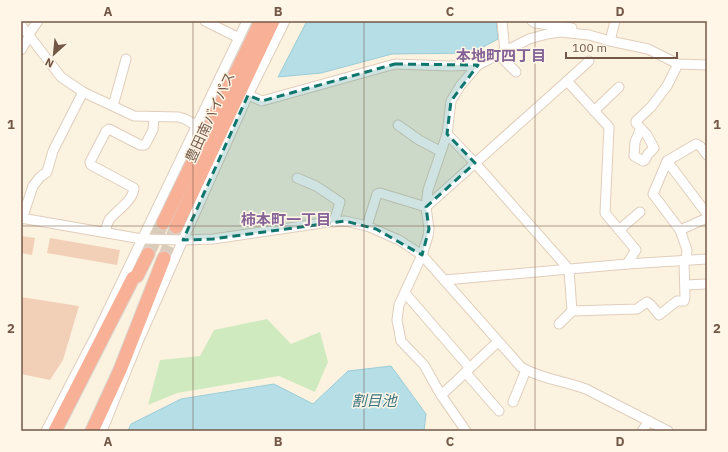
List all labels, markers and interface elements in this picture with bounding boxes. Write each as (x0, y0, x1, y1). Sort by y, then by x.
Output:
text: A (104, 3, 113, 20)
text: B (274, 3, 283, 20)
text: C (446, 3, 455, 20)
text: D (615, 3, 625, 20)
north arrow (34, 34, 74, 74)
scale bar (566, 34, 677, 60)
text: 100 m (572, 40, 607, 55)
district label: 本地町四丁目 (456, 46, 546, 65)
text: N (43, 55, 56, 71)
street label: 豊田南バイパス (181, 69, 239, 165)
text: 1 (7, 116, 15, 133)
text: 1 (713, 116, 721, 133)
district label: 柿本町一丁目 (241, 210, 331, 229)
text: 2 (7, 320, 15, 337)
text: 2 (713, 320, 721, 337)
water label: 割目池 (351, 391, 398, 410)
text: A (104, 433, 113, 450)
text: B (274, 433, 283, 450)
text: C (446, 433, 455, 450)
text: D (615, 433, 625, 450)

